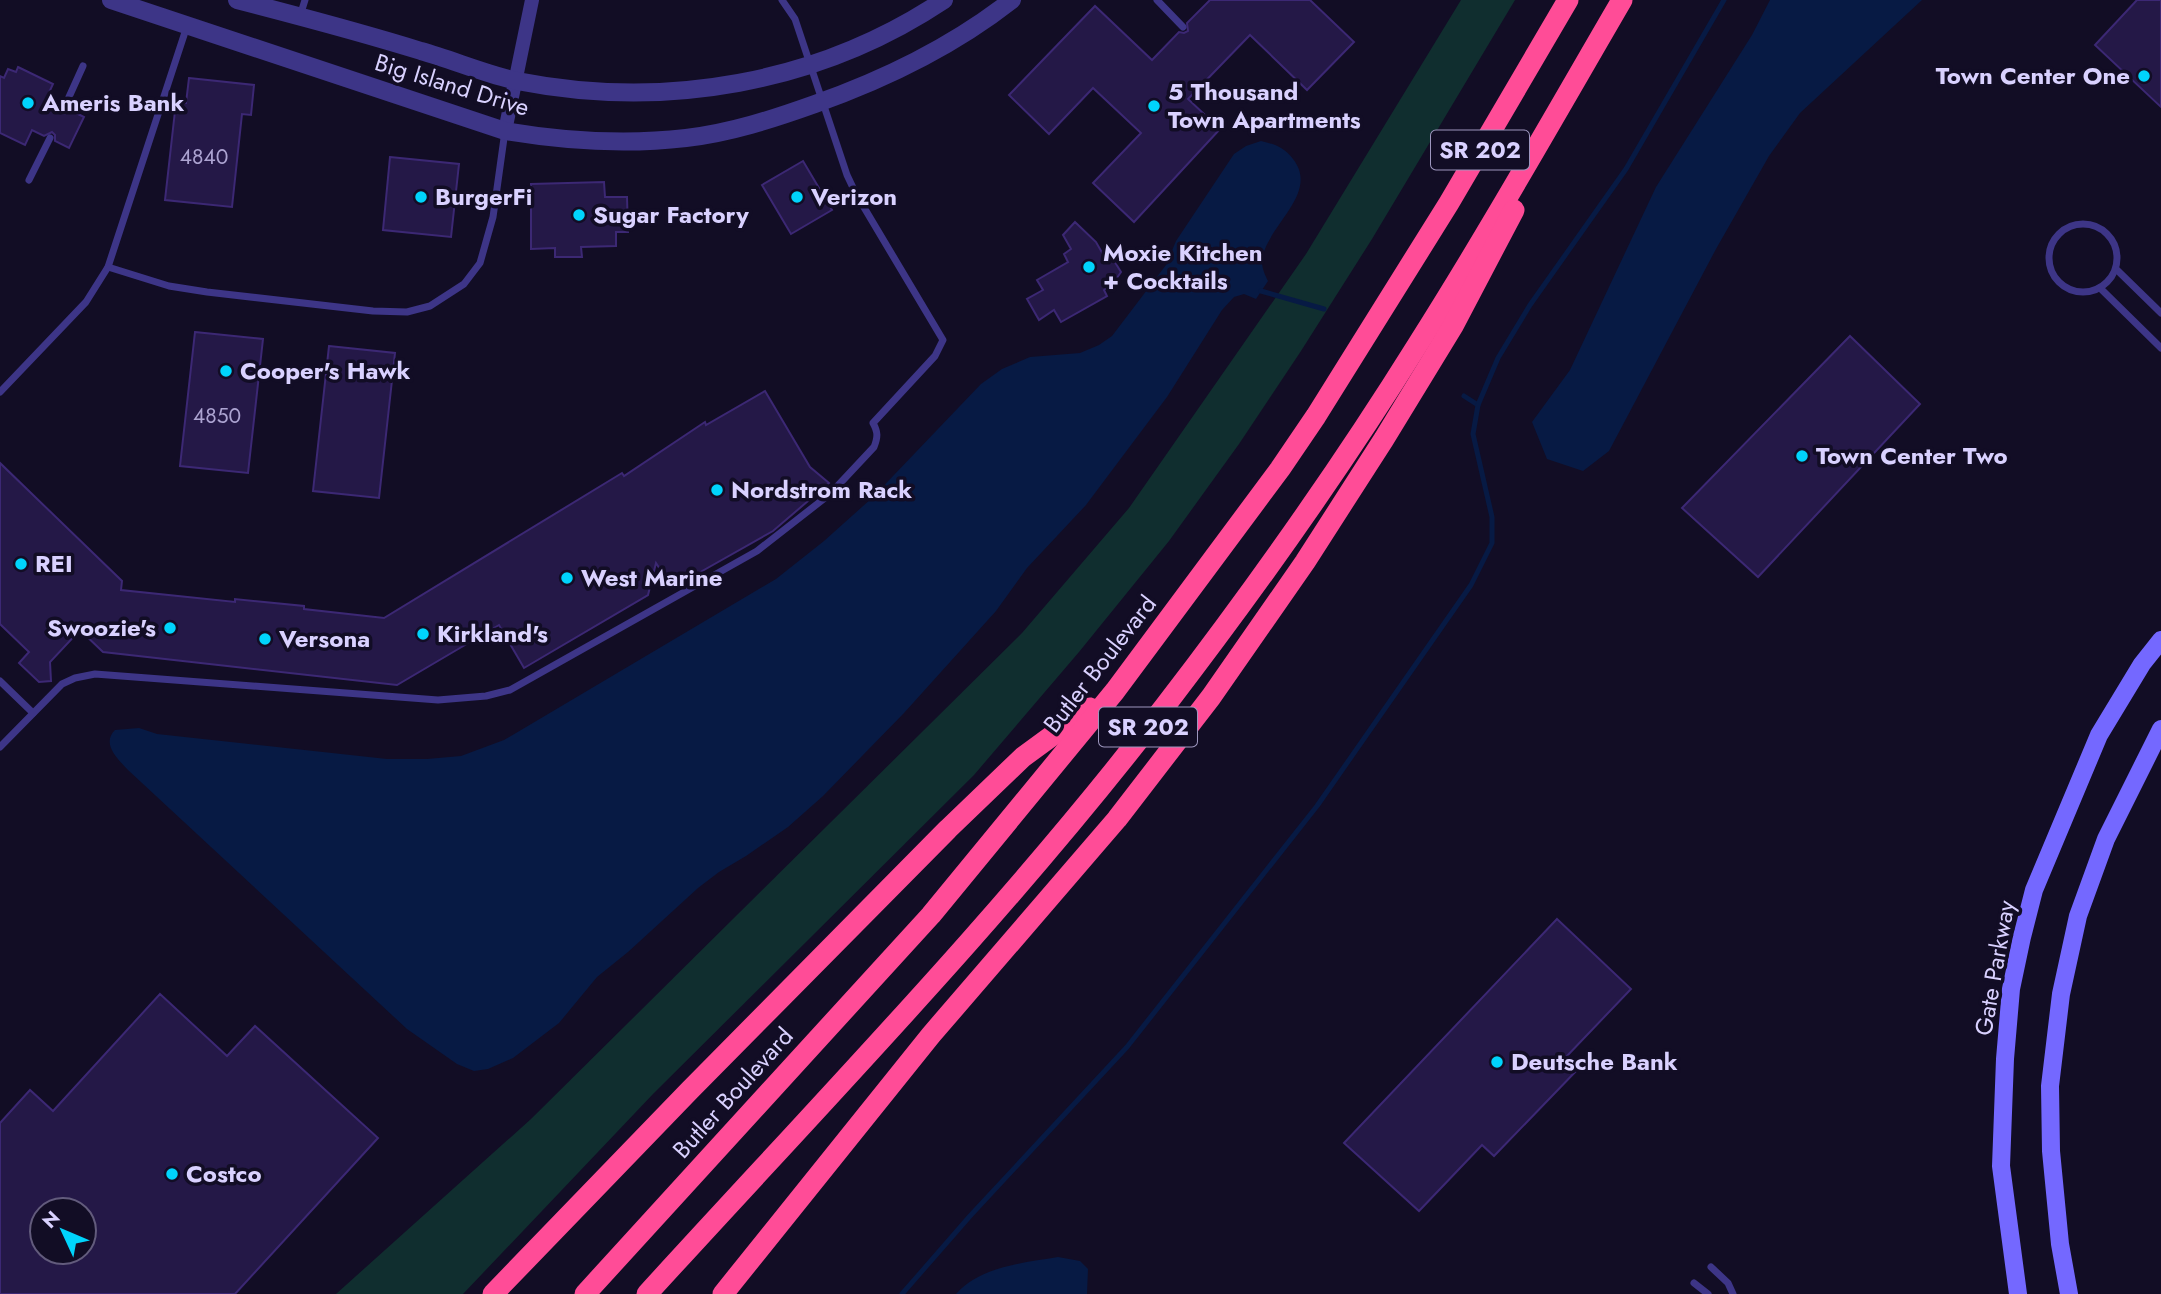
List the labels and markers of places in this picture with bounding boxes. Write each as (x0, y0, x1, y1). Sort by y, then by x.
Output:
place label: Town Center One (1936, 58, 2130, 93)
marker: Town Center One (2136, 68, 2152, 84)
place label: 5 Thousand Town Apartments (1168, 74, 1361, 137)
place label: Ameris Bank (41, 85, 184, 120)
marker: Ameris Bank (20, 95, 36, 111)
marker: 5 Thousand Town Apartments (1146, 98, 1162, 114)
place label: BurgerFi (435, 179, 532, 214)
place label: Verizon (810, 179, 897, 214)
marker: BurgerFi (413, 189, 429, 205)
marker: Verizon (789, 189, 805, 205)
place label: Sugar Factory (593, 197, 749, 232)
marker: Sugar Factory (571, 207, 587, 223)
place label: Moxie Kitchen + Cocktails (1103, 235, 1263, 298)
marker: Moxie Kitchen + Cocktails (1081, 259, 1097, 275)
place label: Cooper's Hawk (240, 353, 411, 388)
marker: Cooper's Hawk (218, 363, 234, 379)
place label: Town Center Two (1816, 438, 2008, 473)
marker: Town Center Two (1794, 448, 1810, 464)
place label: Nordstrom Rack (731, 472, 912, 507)
marker: Nordstrom Rack (709, 482, 725, 498)
place label: REI (35, 546, 73, 581)
marker: REI (13, 556, 29, 572)
place label: West Marine (581, 560, 723, 595)
marker: West Marine (559, 570, 575, 586)
place label: Swoozie's (47, 610, 156, 645)
place label: Kirkland's (437, 616, 548, 651)
marker: Swoozie's (162, 620, 178, 636)
place label: Versona (278, 621, 370, 656)
marker: Kirkland's (415, 626, 431, 642)
marker: Versona (257, 631, 273, 647)
place label: Deutsche Bank (1511, 1044, 1678, 1079)
marker: Deutsche Bank (1489, 1054, 1505, 1070)
place label: Costco (186, 1156, 262, 1191)
marker: Costco (164, 1166, 180, 1182)

